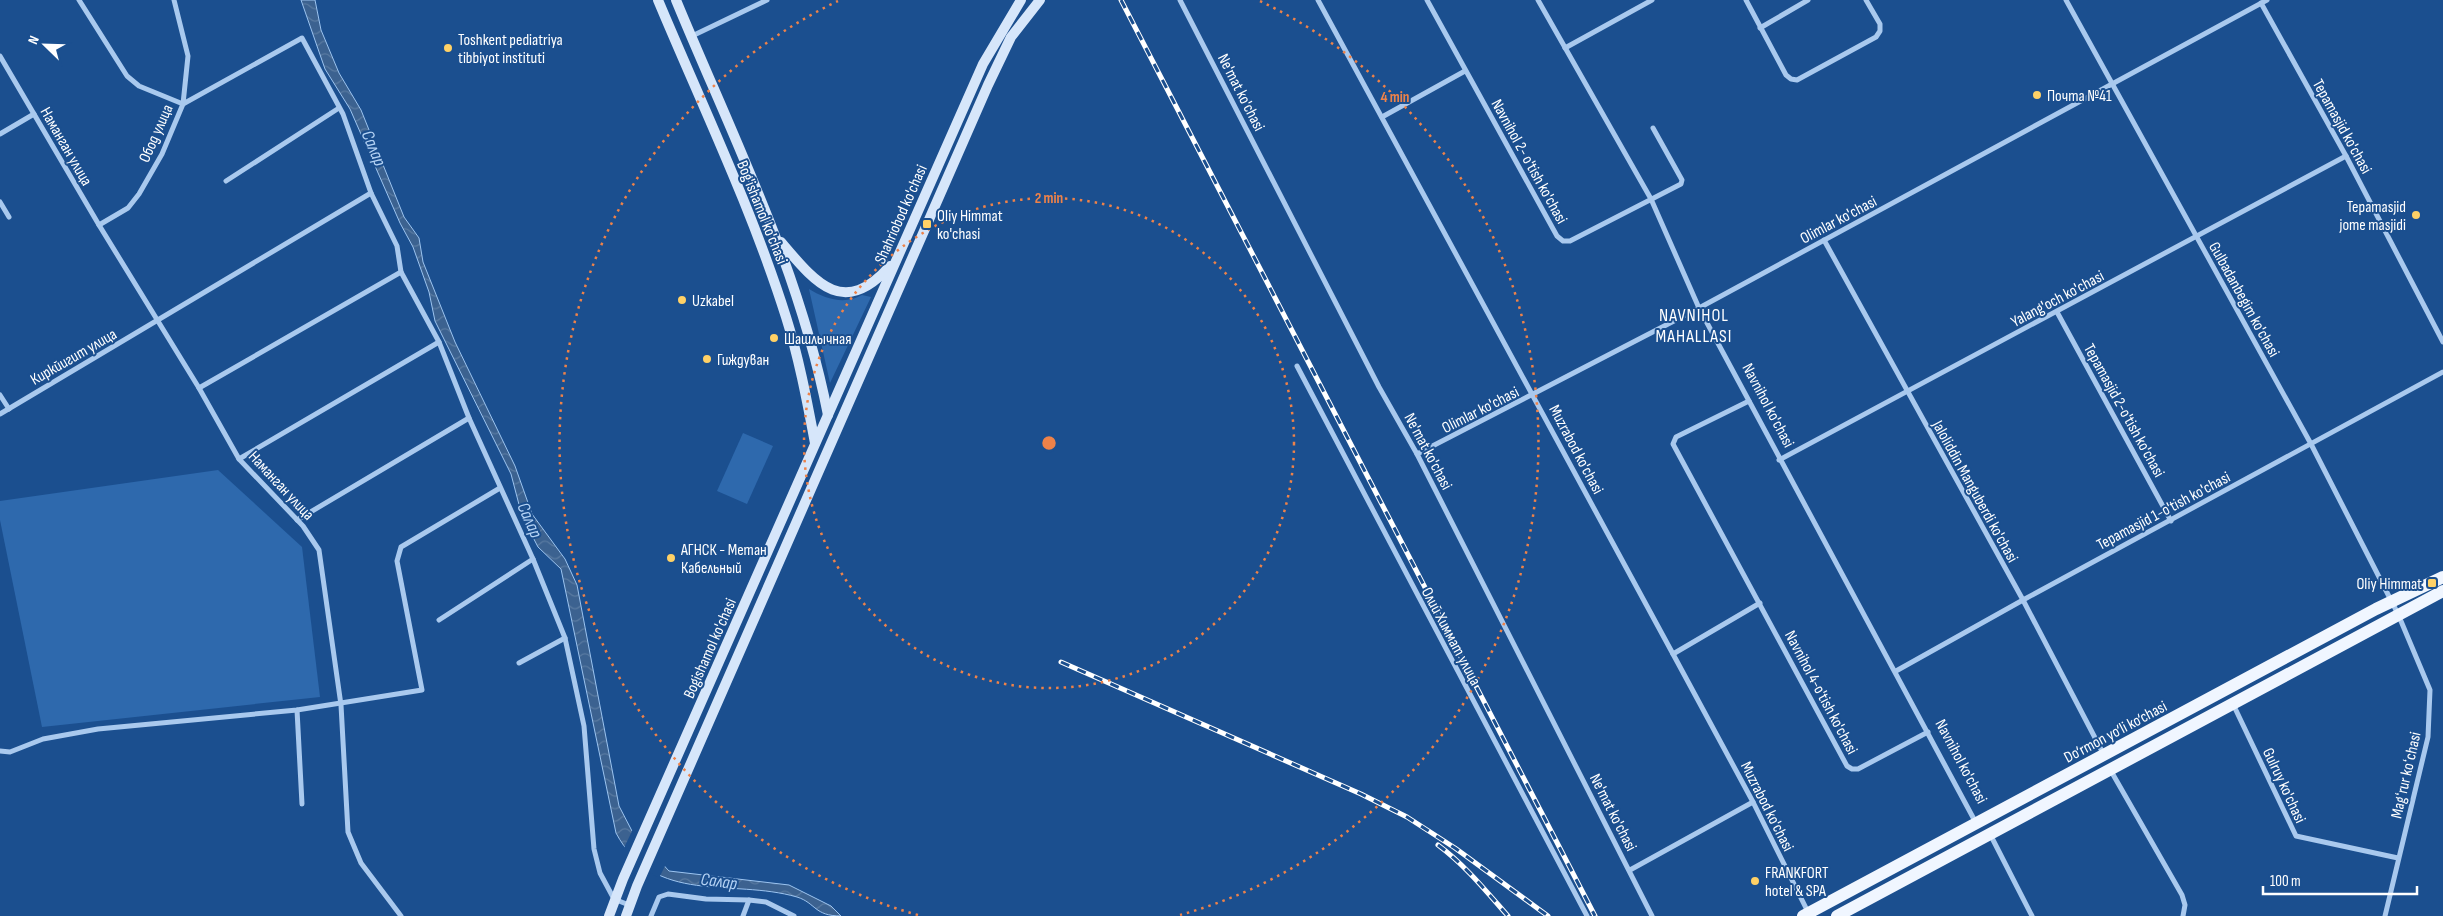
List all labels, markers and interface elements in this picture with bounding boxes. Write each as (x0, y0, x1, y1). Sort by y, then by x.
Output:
north arrow (20, 20, 70, 70)
place label: Toshkent pediatriya tibbiyot instituti (458, 31, 563, 68)
text: N (24, 33, 43, 47)
marker: Toshkent pediatriya tibbiyot instituti (442, 42, 454, 54)
street label: Ne'mat ko'chasi (1213, 51, 1268, 134)
street label: Tepamasjid ko'chasi (2308, 76, 2375, 177)
place label: Почта №41 (2047, 87, 2112, 106)
text: 4 min (1381, 88, 1409, 107)
marker: Почта №41 (2031, 89, 2043, 101)
street label: Navnihol 2- o'tish ko'chasi (1487, 96, 1571, 227)
street label: Обод улица (135, 102, 178, 166)
street label: Наманган улица (36, 104, 96, 189)
water label: Салар (357, 127, 391, 170)
street label: Bog'ishamol ko'chasi (732, 158, 791, 267)
street label: Shahriobod ko'chasi (871, 162, 932, 267)
text: 2 min (1035, 189, 1063, 208)
street label: Olimlar ko'chasi (1797, 192, 1880, 248)
place label: Tepamasjid jome masjidi (2339, 198, 2406, 235)
place label: Oliy Himmat ko'chasi (937, 207, 1003, 244)
marker: Tepamasjid jome masjidi (2410, 209, 2422, 221)
marker: Oliy Himmat ko'chasi (921, 218, 933, 230)
street label: Gulbadanbegim ko'chasi (2204, 239, 2283, 361)
street label: Yalang'och ko'chasi (2008, 267, 2107, 332)
place label: Uzkabel (692, 292, 734, 311)
marker: Uzkabel (676, 294, 688, 306)
district label: NAVNIHOL MAHALLASI (1656, 305, 1732, 347)
street label: Киркйигит улица (27, 325, 120, 390)
place label: Шашлычная (784, 330, 851, 349)
marker: Шашлычная (768, 332, 780, 344)
street label: Tepamasjid 2-o'tish ko'chasi (2079, 341, 2168, 481)
place label: Гиждуван (717, 351, 769, 370)
marker: Гиждуван (701, 353, 713, 365)
street label: Navnihol ko'chasi (1738, 360, 1798, 451)
street label: Olimlar ko'chasi (1439, 383, 1522, 438)
street label: Muzrabod ko'chasi (1544, 402, 1607, 497)
street label: Ne'mat ko'chasi (1400, 410, 1456, 493)
street label: Jaloliddin Manguberdi ko'chasi (1927, 417, 2022, 566)
centre of rings (1040, 434, 1058, 452)
street label: Наманган улица (244, 448, 318, 524)
street label: Tepamasjid 1-o'tish ko'chasi (2094, 468, 2234, 555)
water label: Салар (513, 499, 547, 542)
place label: АГНСК - Метан Кабельный (680, 541, 767, 578)
marker: АГНСК - Метан Кабельный (665, 552, 677, 564)
place label: Oliy Himmat (2356, 575, 2422, 594)
marker: Oliy Himmat (2426, 577, 2438, 589)
street label: Олий Химмат улица (1417, 584, 1485, 689)
street label: Bogishamol ko'chasi (680, 596, 741, 702)
street label: Navnihol 4-o'tish ko'chasi (1780, 628, 1861, 758)
street label: Do‘rmon yo‘li ko‘chasi (2061, 697, 2170, 767)
street label: Navnihol ko'chasi (1931, 716, 1991, 807)
street label: Magʻrur koʻchasi (2387, 730, 2426, 820)
street label: Gulruy ko'chasi (2258, 745, 2309, 826)
street label: Muzrabod ko'chasi (1736, 759, 1797, 855)
street label: Ne'mat ko'chasi (1585, 771, 1640, 854)
place label: FRANKFORT hotel & SPA (1765, 864, 1829, 901)
scale bar (2263, 864, 2417, 896)
water label: Салар (699, 869, 739, 895)
text: 100 m (2270, 872, 2301, 891)
marker: FRANKFORT hotel & SPA (1749, 875, 1761, 887)

